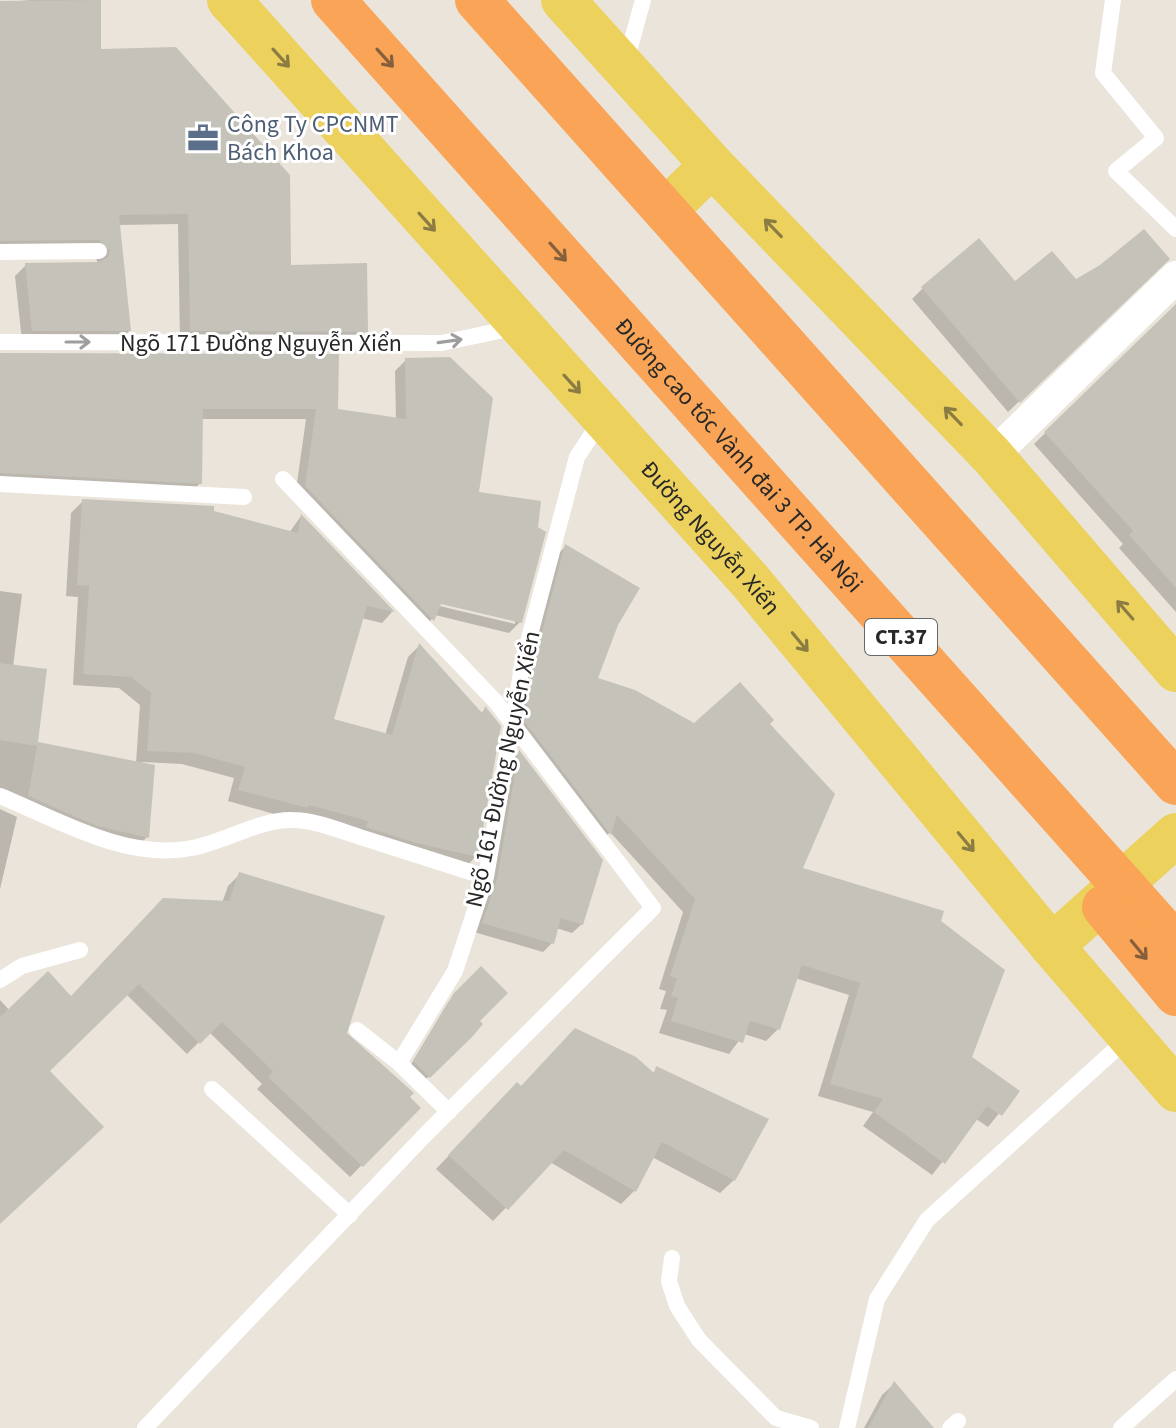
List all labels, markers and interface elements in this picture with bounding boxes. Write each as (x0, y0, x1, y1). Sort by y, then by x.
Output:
one-way arrow (272, 48, 291, 68)
one-way arrow (375, 48, 393, 68)
place label: Công Ty CPCNMT Bách Khoa (227, 107, 399, 170)
office icon: Công Ty CPCNMT Bách Khoa (186, 121, 220, 155)
one-way arrow (418, 211, 436, 231)
one-way arrow (764, 219, 782, 239)
one-way arrow (548, 242, 566, 262)
street label: Đường cao tốc Vành đai 3 TP. Hà Nội (607, 310, 871, 601)
street label: Ngõ 171 Đường Nguyễn Xiển (120, 326, 402, 361)
one-way arrow (437, 333, 462, 348)
one-way arrow (64, 334, 91, 350)
one-way arrow (563, 373, 581, 393)
one-way arrow (944, 407, 963, 426)
street label: Đường Nguyễn Xiển (632, 453, 789, 623)
one-way arrow (1116, 601, 1134, 621)
road number: CT.37 (865, 619, 937, 655)
street label: Ngõ 161 Đường Nguyễn Xiển (457, 627, 549, 911)
one-way arrow (791, 631, 809, 651)
one-way arrow (957, 831, 974, 852)
one-way arrow (1130, 939, 1148, 959)

